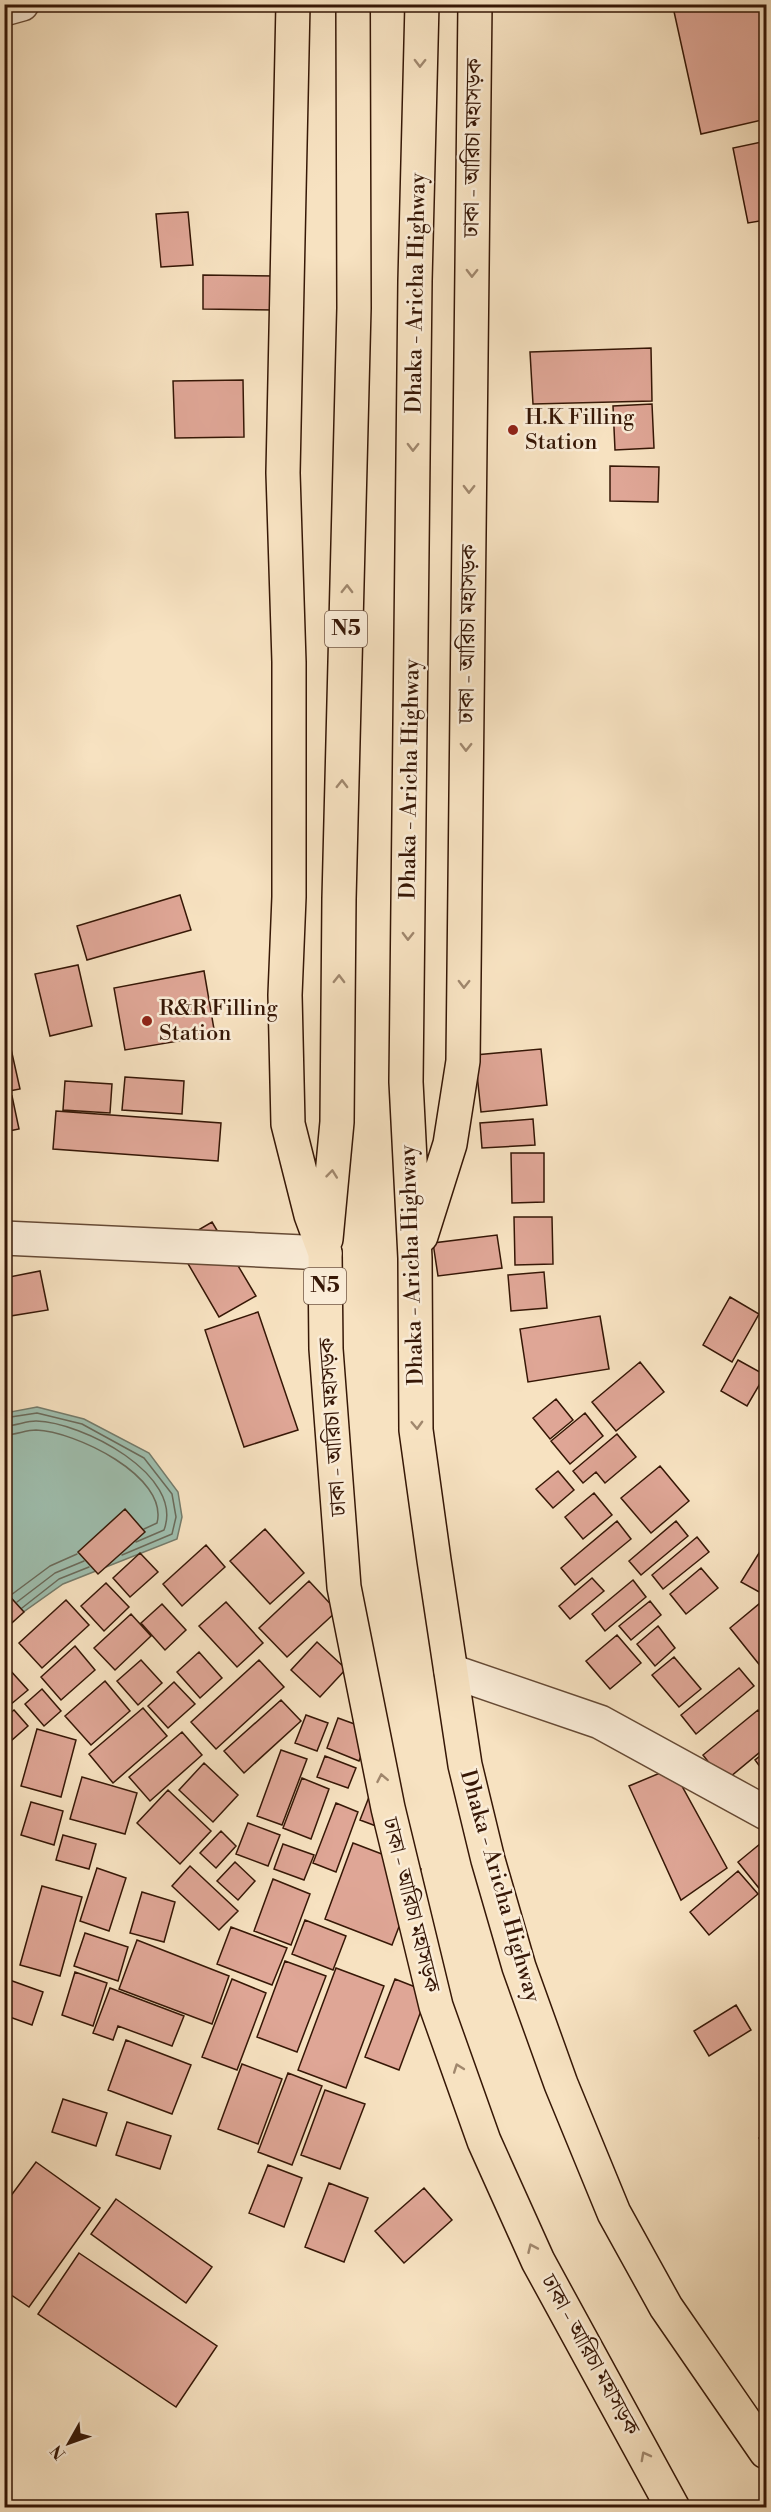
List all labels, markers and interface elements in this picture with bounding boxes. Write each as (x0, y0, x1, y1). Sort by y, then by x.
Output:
street label: ঢাকা - আরিচা মহাসড়ক (457, 57, 488, 239)
one-way arrow (414, 58, 427, 67)
street label: Dhaka - Aricha Highway (400, 172, 432, 414)
one-way arrow (466, 268, 478, 277)
place label: H.K Filling Station (525, 404, 635, 456)
marker: H.K Filling Station (506, 423, 520, 437)
one-way arrow (407, 442, 420, 451)
one-way arrow (463, 484, 475, 493)
street label: ঢাকা - আরিচা মহাসড়ক (452, 543, 483, 725)
one-way arrow (341, 585, 353, 594)
road number: N5 (325, 611, 367, 647)
street label: Dhaka - Aricha Highway (394, 658, 426, 900)
one-way arrow (460, 742, 473, 751)
one-way arrow (336, 780, 348, 789)
one-way arrow (402, 931, 414, 940)
one-way arrow (333, 975, 345, 984)
one-way arrow (458, 979, 470, 988)
place label: R&R Filling Station (159, 995, 278, 1047)
marker: R&R Filling Station (140, 1014, 154, 1028)
street label: Dhaka - Aricha Highway (394, 1144, 430, 1386)
one-way arrow (325, 1169, 337, 1178)
road number: N5 (304, 1268, 346, 1304)
street label: ঢাকা - আরিচা মহাসড়ক (312, 1335, 353, 1518)
one-way arrow (410, 1420, 423, 1429)
street label: Dhaka - Aricha Highway (454, 1767, 546, 2006)
one-way arrow (376, 1773, 389, 1783)
street label: ঢাকা - আরিচা মহাসড়ক (376, 1814, 447, 1997)
one-way arrow (452, 2063, 465, 2074)
one-way arrow (527, 2243, 539, 2254)
street label: ঢাকা - আরিচা মহাসড়ক (534, 2269, 647, 2441)
north arrow (39, 2413, 99, 2473)
text: N (46, 2440, 70, 2463)
one-way arrow (641, 2452, 652, 2462)

